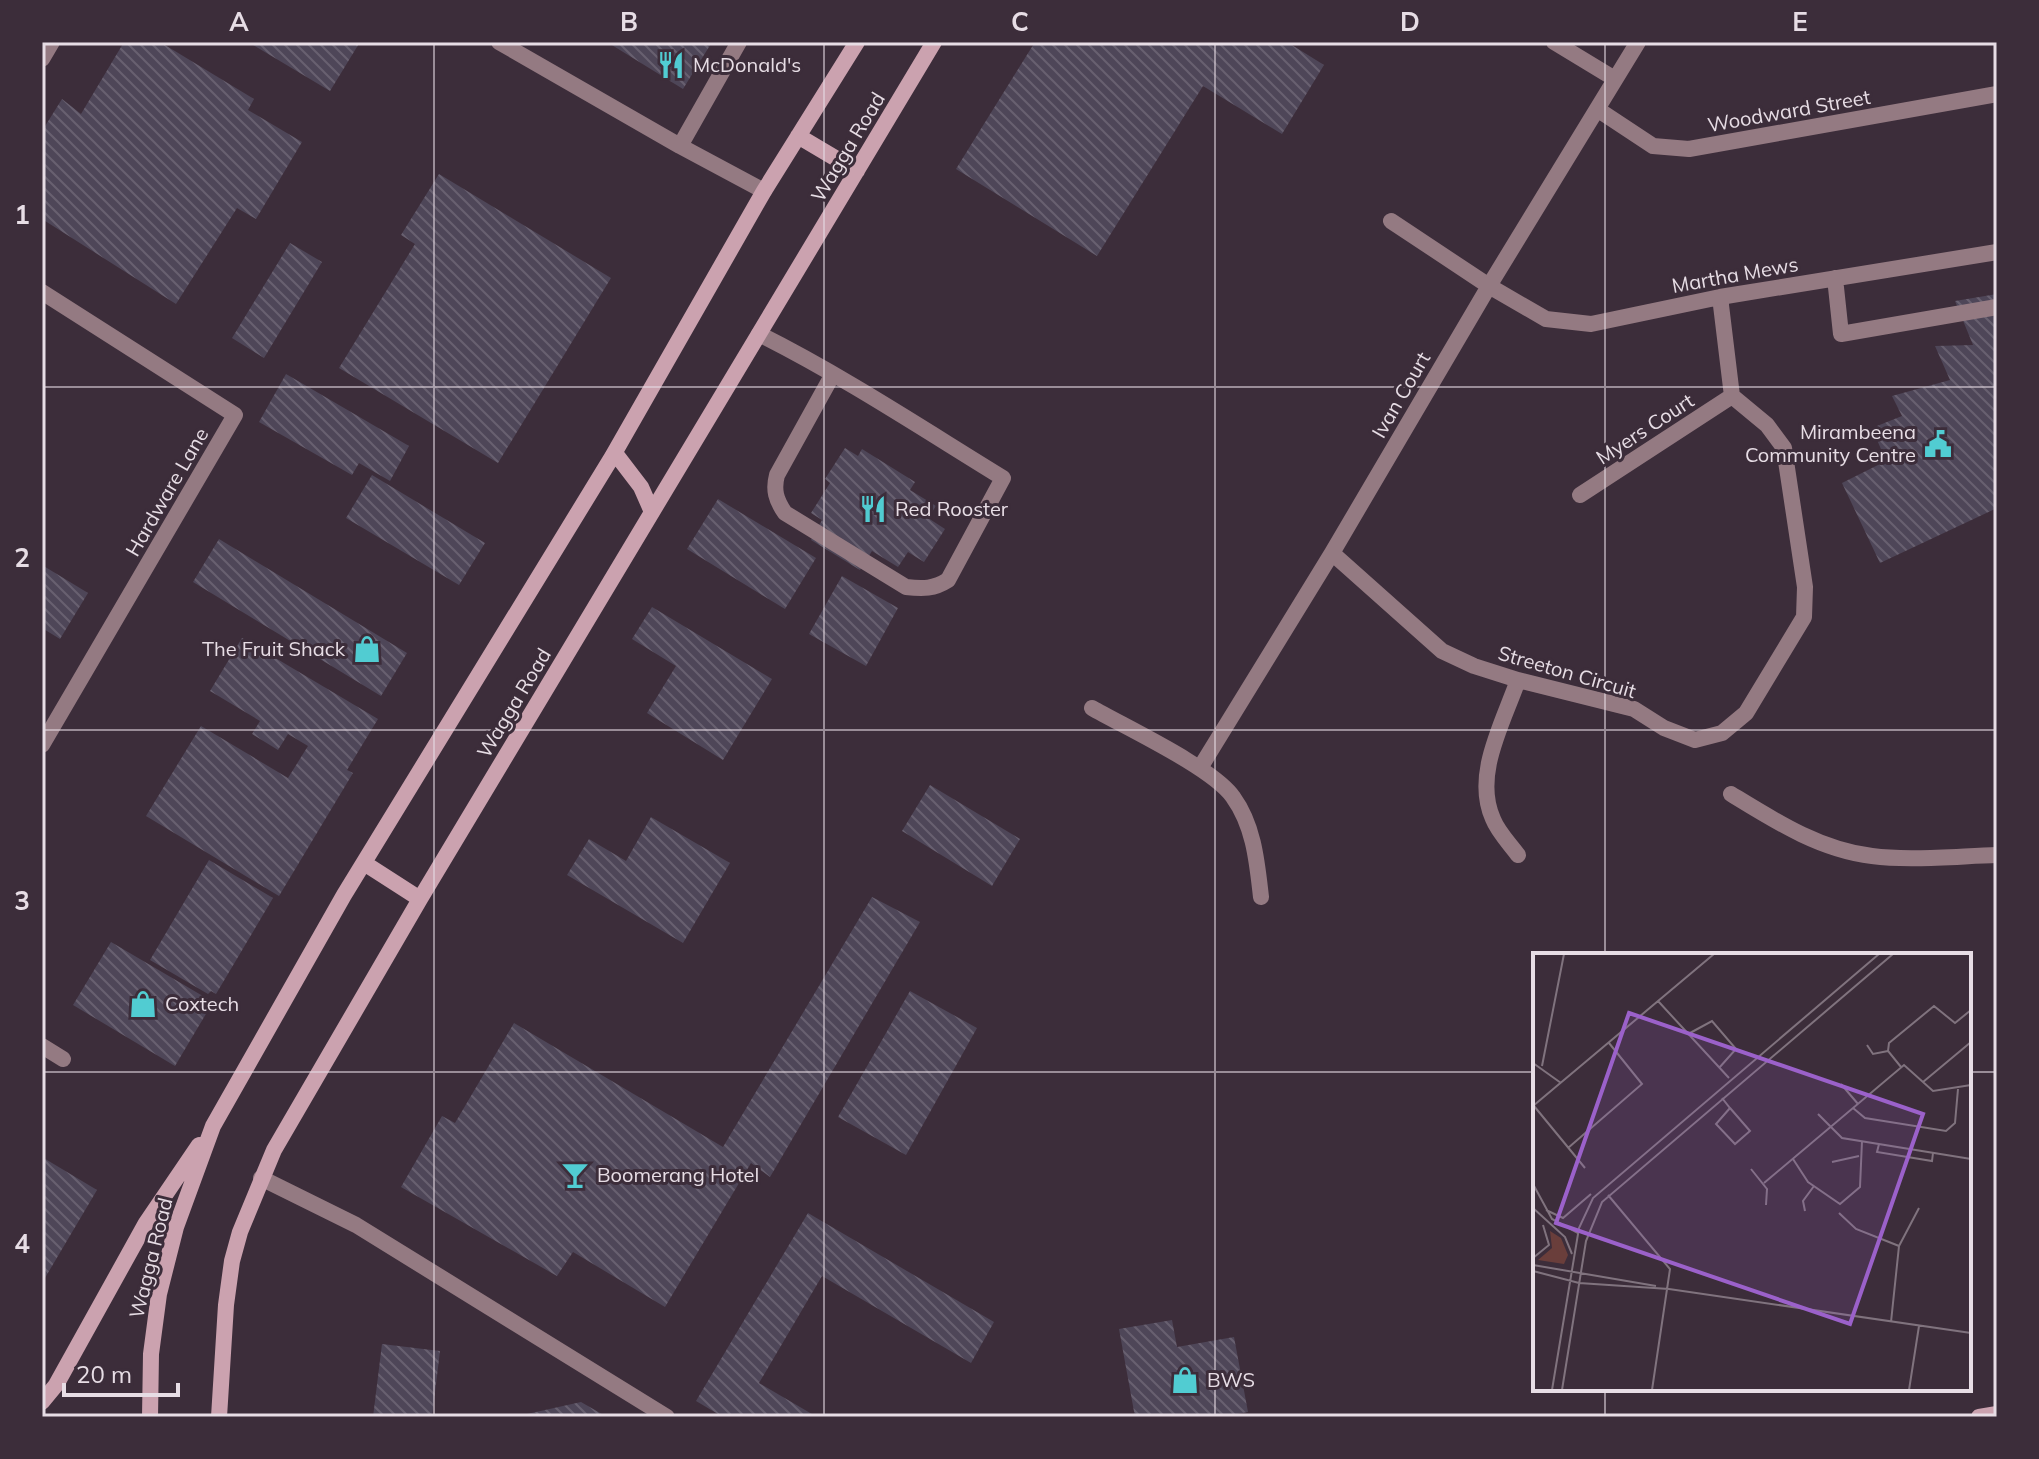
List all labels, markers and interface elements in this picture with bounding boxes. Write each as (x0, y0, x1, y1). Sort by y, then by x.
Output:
text: A (229, 5, 249, 38)
text: B (620, 5, 638, 38)
text: C (1011, 5, 1029, 38)
text: D (1400, 5, 1420, 38)
text: E (1792, 5, 1808, 38)
restaurant icon: McDonald's (656, 50, 686, 80)
place label: McDonald's (693, 52, 801, 77)
street label: Woodward Street (1706, 84, 1872, 137)
street label: Wagga Road (805, 87, 890, 206)
text: 1 (14, 198, 30, 231)
street label: Martha Mews (1670, 251, 1800, 298)
street label: Ivan Court (1366, 347, 1435, 442)
street label: Myers Court (1591, 388, 1698, 469)
place label: Mirambeena Community Centre (1745, 419, 1916, 467)
street label: Hardware Lane (120, 423, 213, 561)
public building icon: Mirambeena Community Centre (1923, 429, 1953, 459)
restaurant icon: Red Rooster (858, 494, 888, 524)
place label: Red Rooster (895, 496, 1009, 521)
text: 2 (14, 541, 30, 574)
shop icon: The Fruit Shack (352, 634, 382, 664)
place label: The Fruit Shack (202, 636, 346, 661)
street label: Streeton Circuit (1495, 640, 1639, 703)
street label: Wagga Road (471, 643, 556, 762)
text: 3 (14, 884, 30, 917)
inset map (1533, 953, 1971, 1391)
shop icon: Coxtech (128, 989, 158, 1019)
place label: Coxtech (165, 991, 239, 1016)
bar icon: Boomerang Hotel (560, 1160, 590, 1190)
place label: Boomerang Hotel (597, 1162, 759, 1187)
street label: Wagga Road (123, 1195, 178, 1321)
text: 4 (14, 1227, 30, 1260)
scale bar (64, 1347, 178, 1397)
text: 20 m (76, 1359, 132, 1389)
shop icon: BWS (1170, 1365, 1200, 1395)
place label: BWS (1207, 1367, 1255, 1392)

